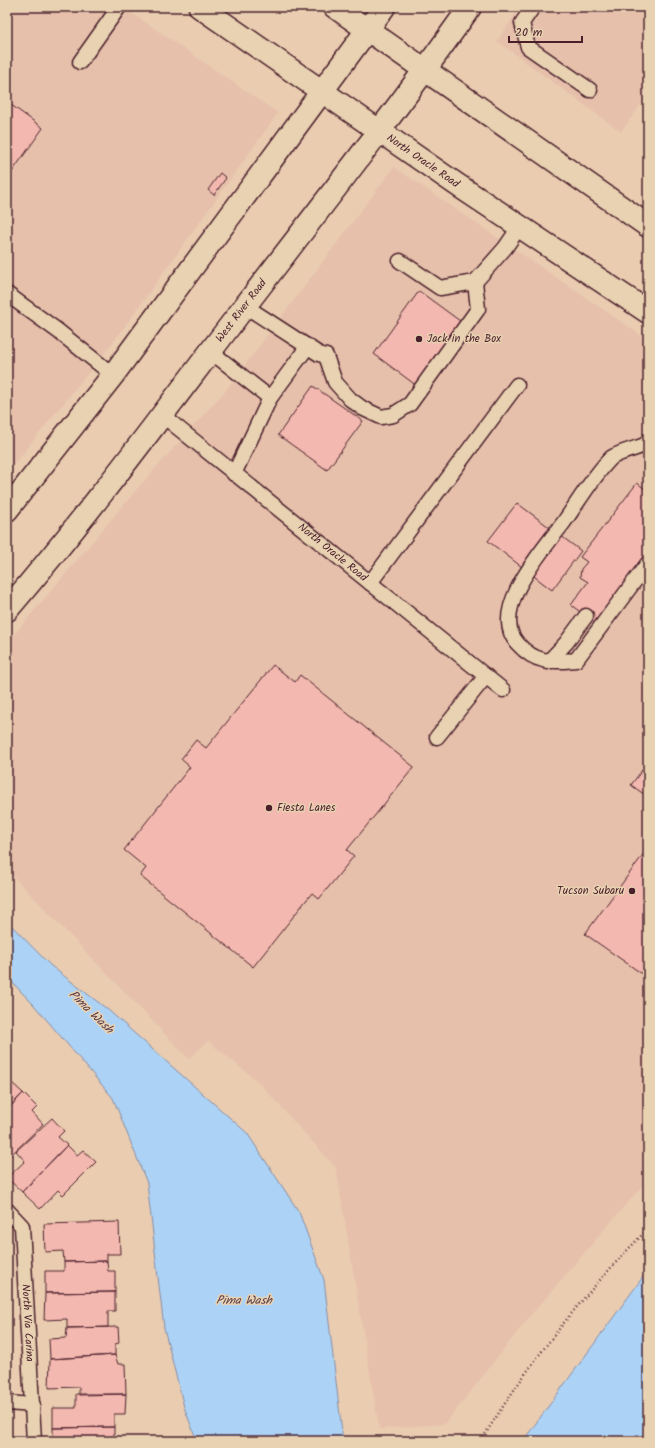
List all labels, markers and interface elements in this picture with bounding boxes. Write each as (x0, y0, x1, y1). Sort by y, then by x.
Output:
scale bar (509, 18, 582, 44)
text: 20 m (515, 23, 543, 42)
street label: North Oracle Road (383, 129, 464, 193)
street label: West River Road (211, 275, 272, 346)
place label: Jack in the Box (427, 330, 501, 348)
marker: Jack in the Box (414, 334, 424, 344)
street label: North Oracle Road (294, 519, 372, 587)
place label: Fiesta Lanes (277, 799, 336, 817)
marker: Fiesta Lanes (264, 803, 274, 813)
place label: Tucson Subaru (557, 882, 625, 900)
marker: Tucson Subaru (627, 886, 637, 896)
water label: Pima Wash (64, 986, 119, 1039)
street label: North Via Carina (16, 1284, 39, 1362)
water label: Pima Wash (216, 1291, 274, 1310)

